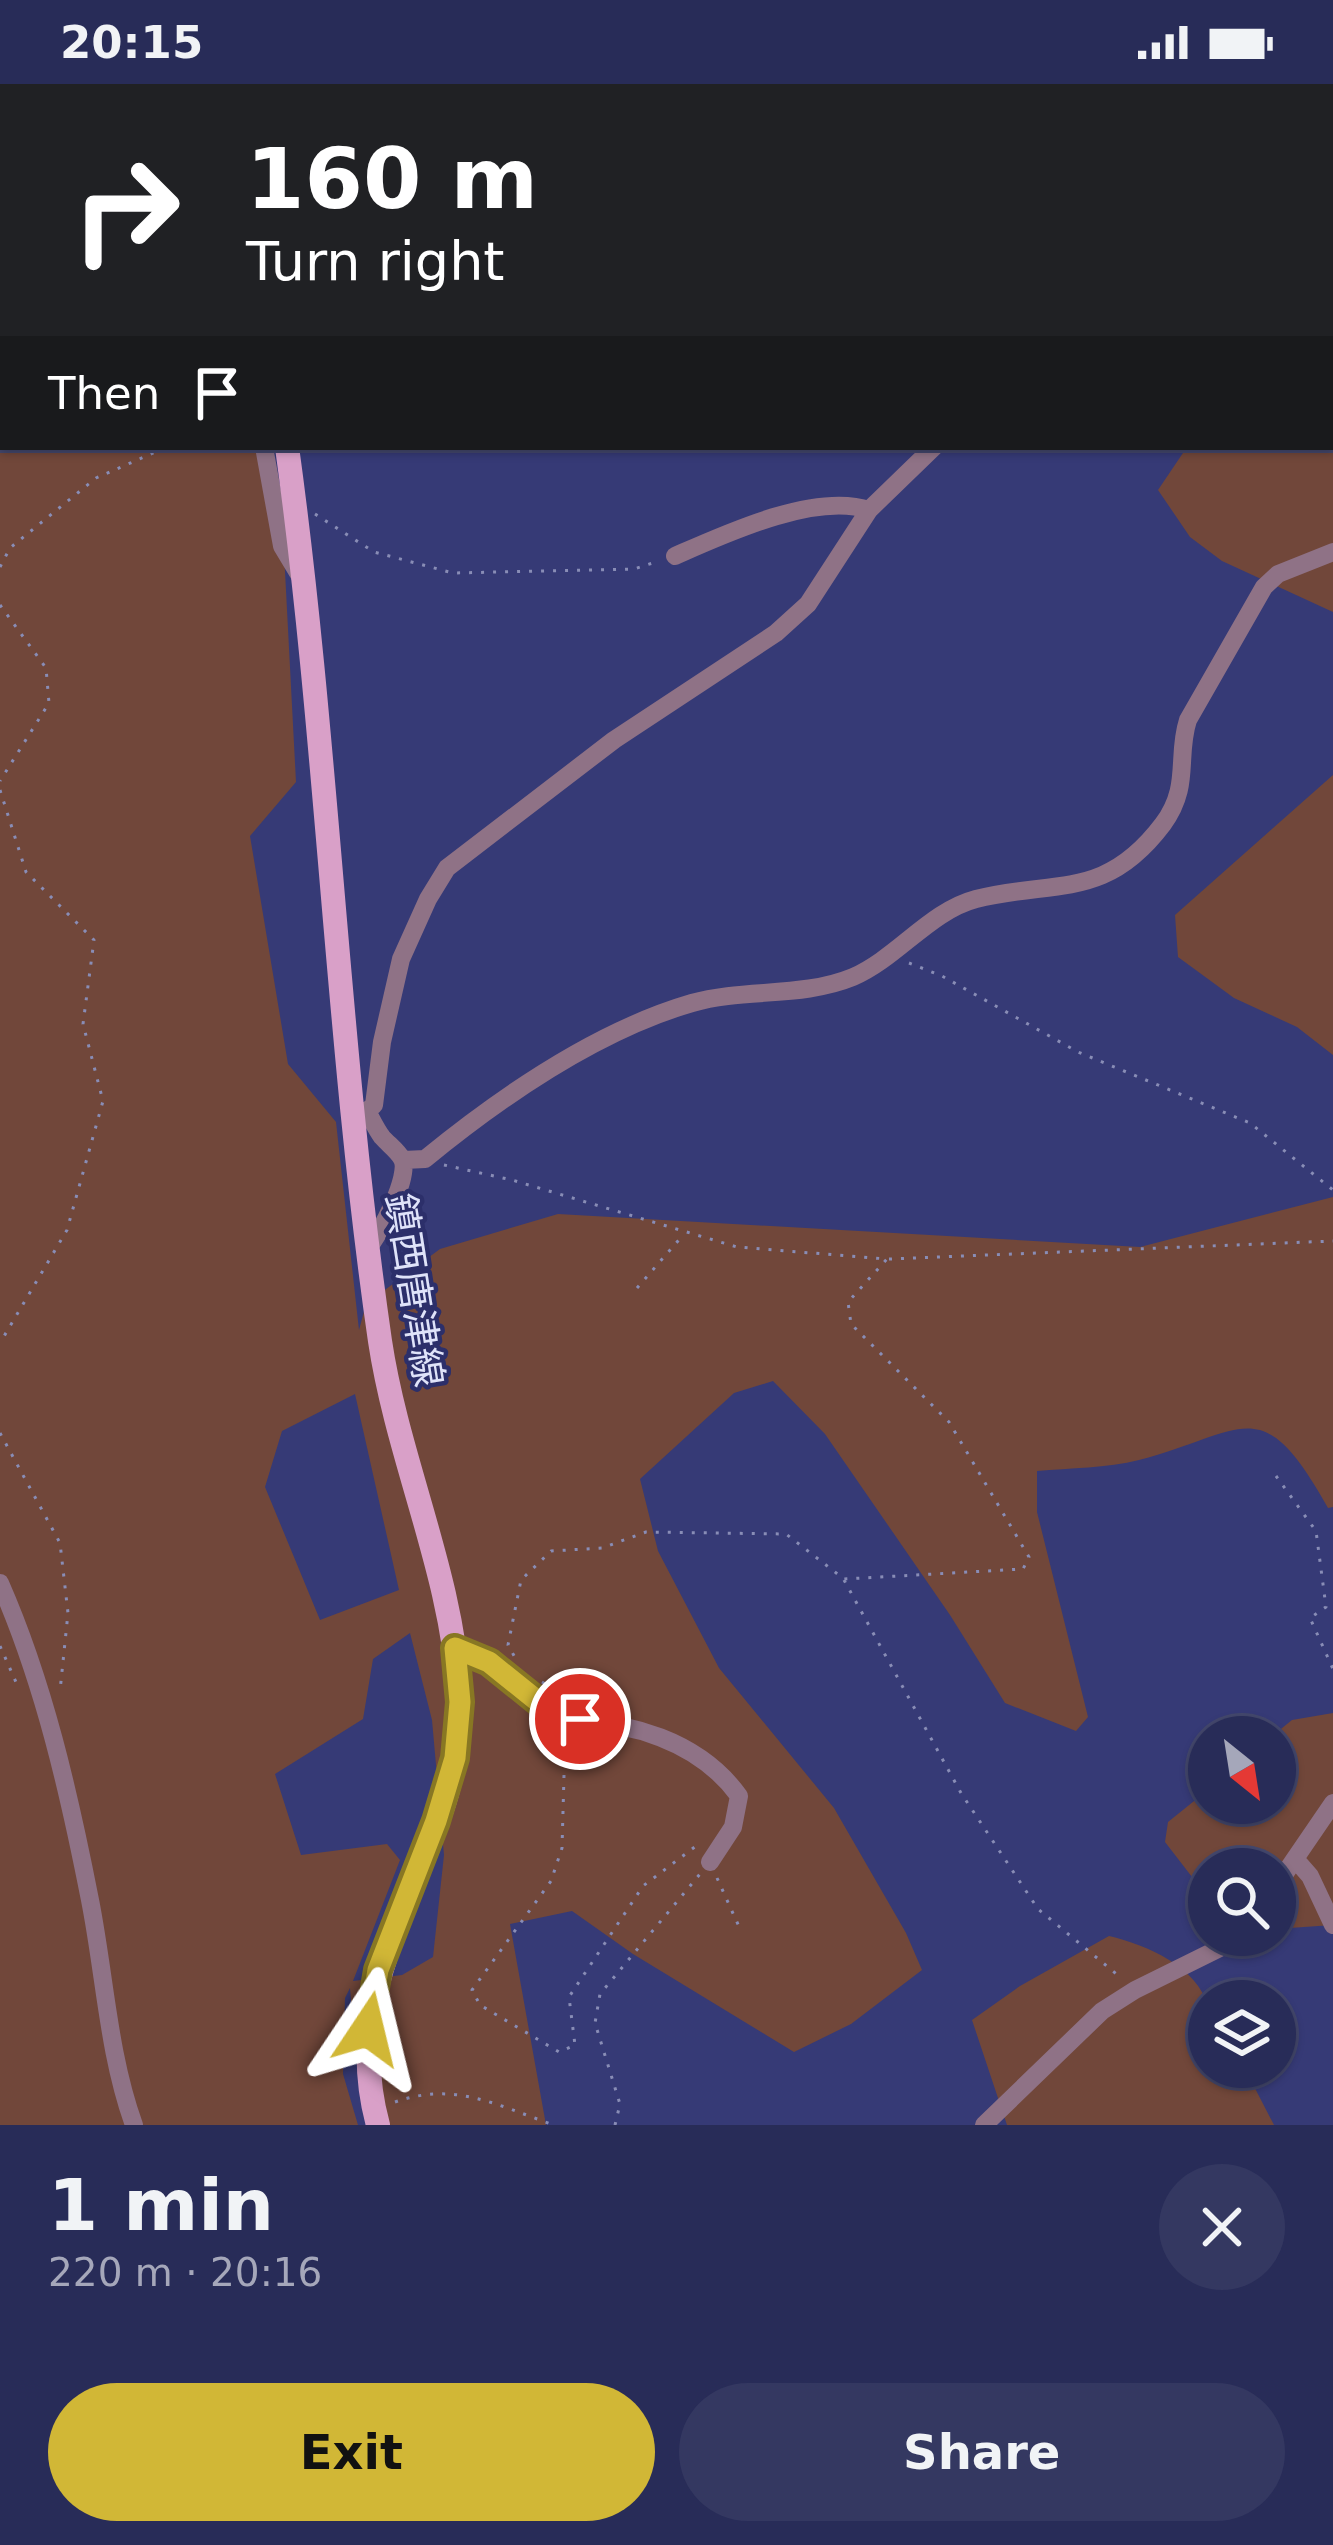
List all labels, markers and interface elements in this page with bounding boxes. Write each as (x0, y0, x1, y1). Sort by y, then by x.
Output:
text: 20:15 (60, 16, 203, 69)
text: 160 m (246, 130, 538, 228)
icon: right (48, 132, 204, 288)
text: Turn right (246, 230, 505, 293)
icon: arrive (184, 360, 250, 426)
text: Then (48, 367, 160, 420)
street label: 鎮西唐津線 (377, 1190, 452, 1390)
pin (529, 1668, 631, 1770)
icon: arrive (547, 1686, 613, 1752)
north arrow (1188, 1716, 1296, 1824)
map controls (1188, 1716, 1296, 2088)
button: search (1188, 1848, 1296, 1956)
position arrow (305, 1966, 431, 2092)
button: layers (1188, 1980, 1296, 2088)
text: 1 min (48, 2163, 274, 2247)
button: close (1159, 2164, 1285, 2290)
text: 220 m · 20:16 (48, 2250, 322, 2295)
button: Exit (48, 2383, 655, 2521)
button: Share (679, 2383, 1285, 2521)

